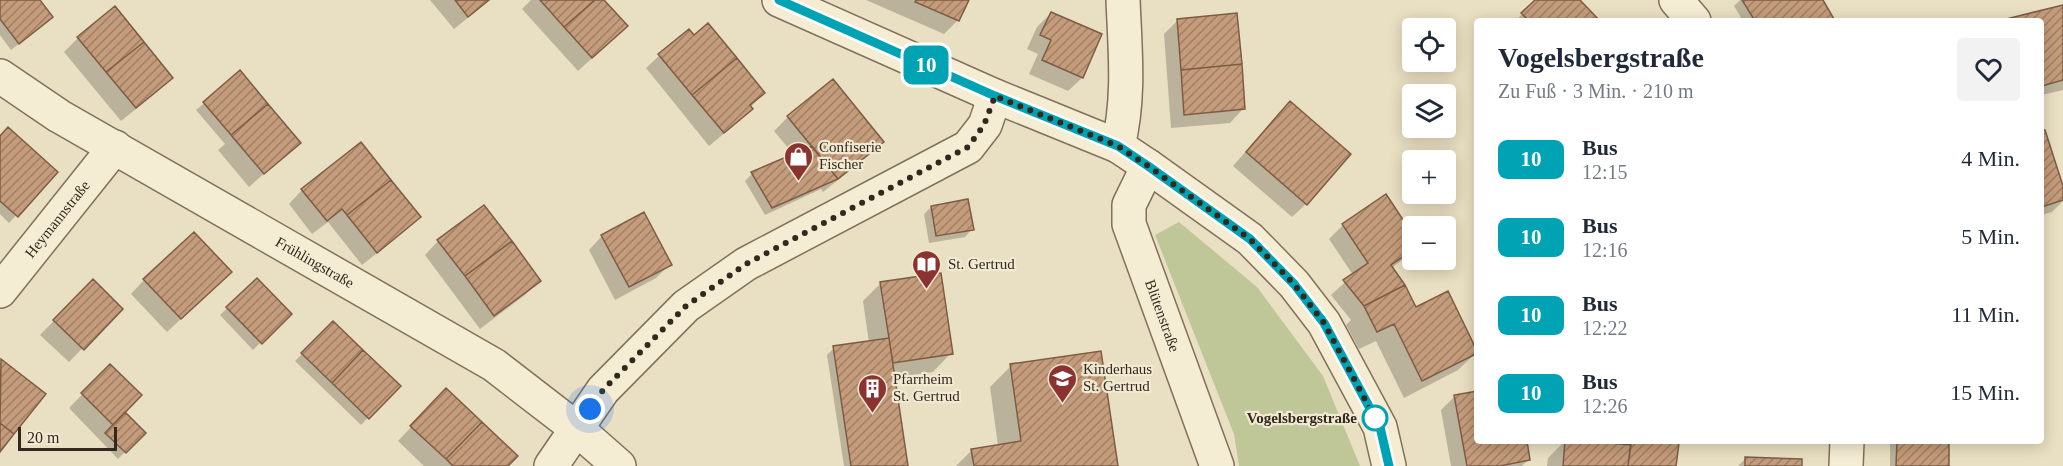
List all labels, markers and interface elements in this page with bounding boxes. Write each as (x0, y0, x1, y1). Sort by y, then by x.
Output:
map controls (1402, 18, 1456, 270)
button: locate (1402, 18, 1456, 72)
button: heart (1957, 38, 2020, 101)
text: Vogelsbergstraße (1498, 42, 1704, 73)
line badge: 10 (899, 46, 953, 84)
text: 10 (916, 53, 937, 77)
text: Zu Fuß · 3 Min. · 210 m (1498, 80, 1694, 102)
button: layers (1402, 84, 1456, 138)
text: Bus (1582, 135, 1617, 160)
place label: Confiserie Fischer (819, 139, 882, 172)
shop icon: Confiserie Fischer (782, 140, 814, 182)
text: 4 Min. (1961, 146, 2020, 171)
text: 10 (1521, 147, 1542, 171)
button: + (1402, 150, 1456, 204)
text: 12:15 (1582, 161, 1628, 183)
street label: Heymannstraße (22, 177, 93, 261)
text: Bus (1582, 213, 1617, 238)
button: − (1402, 216, 1456, 270)
text: 5 Min. (1961, 224, 2020, 249)
text: 10 (1521, 225, 1542, 249)
street label: Frühlingstraße (273, 234, 357, 291)
text: 12:16 (1582, 239, 1628, 261)
library icon: St. Gertrud (911, 248, 943, 290)
place label: St. Gertrud (948, 256, 1015, 272)
street label: Blütenstraße (1142, 277, 1183, 354)
text: Bus (1582, 291, 1617, 316)
text: 11 Min. (1951, 302, 2020, 327)
text: 10 (1521, 303, 1542, 327)
text: 12:22 (1582, 317, 1628, 339)
place label: Kinderhaus St. Gertrud (1083, 361, 1152, 394)
school or university icon: Kinderhaus St. Gertrud (1046, 362, 1078, 404)
text: Bus (1582, 369, 1617, 394)
place label: Pfarrheim St. Gertrud (893, 371, 960, 404)
building icon: Pfarrheim St. Gertrud (856, 372, 888, 414)
text: 15 Min. (1950, 380, 2020, 405)
text: 10 (1521, 381, 1542, 405)
your location (575, 394, 605, 424)
text: 12:26 (1582, 395, 1628, 417)
marker: Vogelsbergstraße (1362, 405, 1388, 431)
place label: Vogelsbergstraße (1247, 410, 1357, 426)
scale bar (18, 424, 117, 452)
text: 20 m (27, 429, 59, 446)

